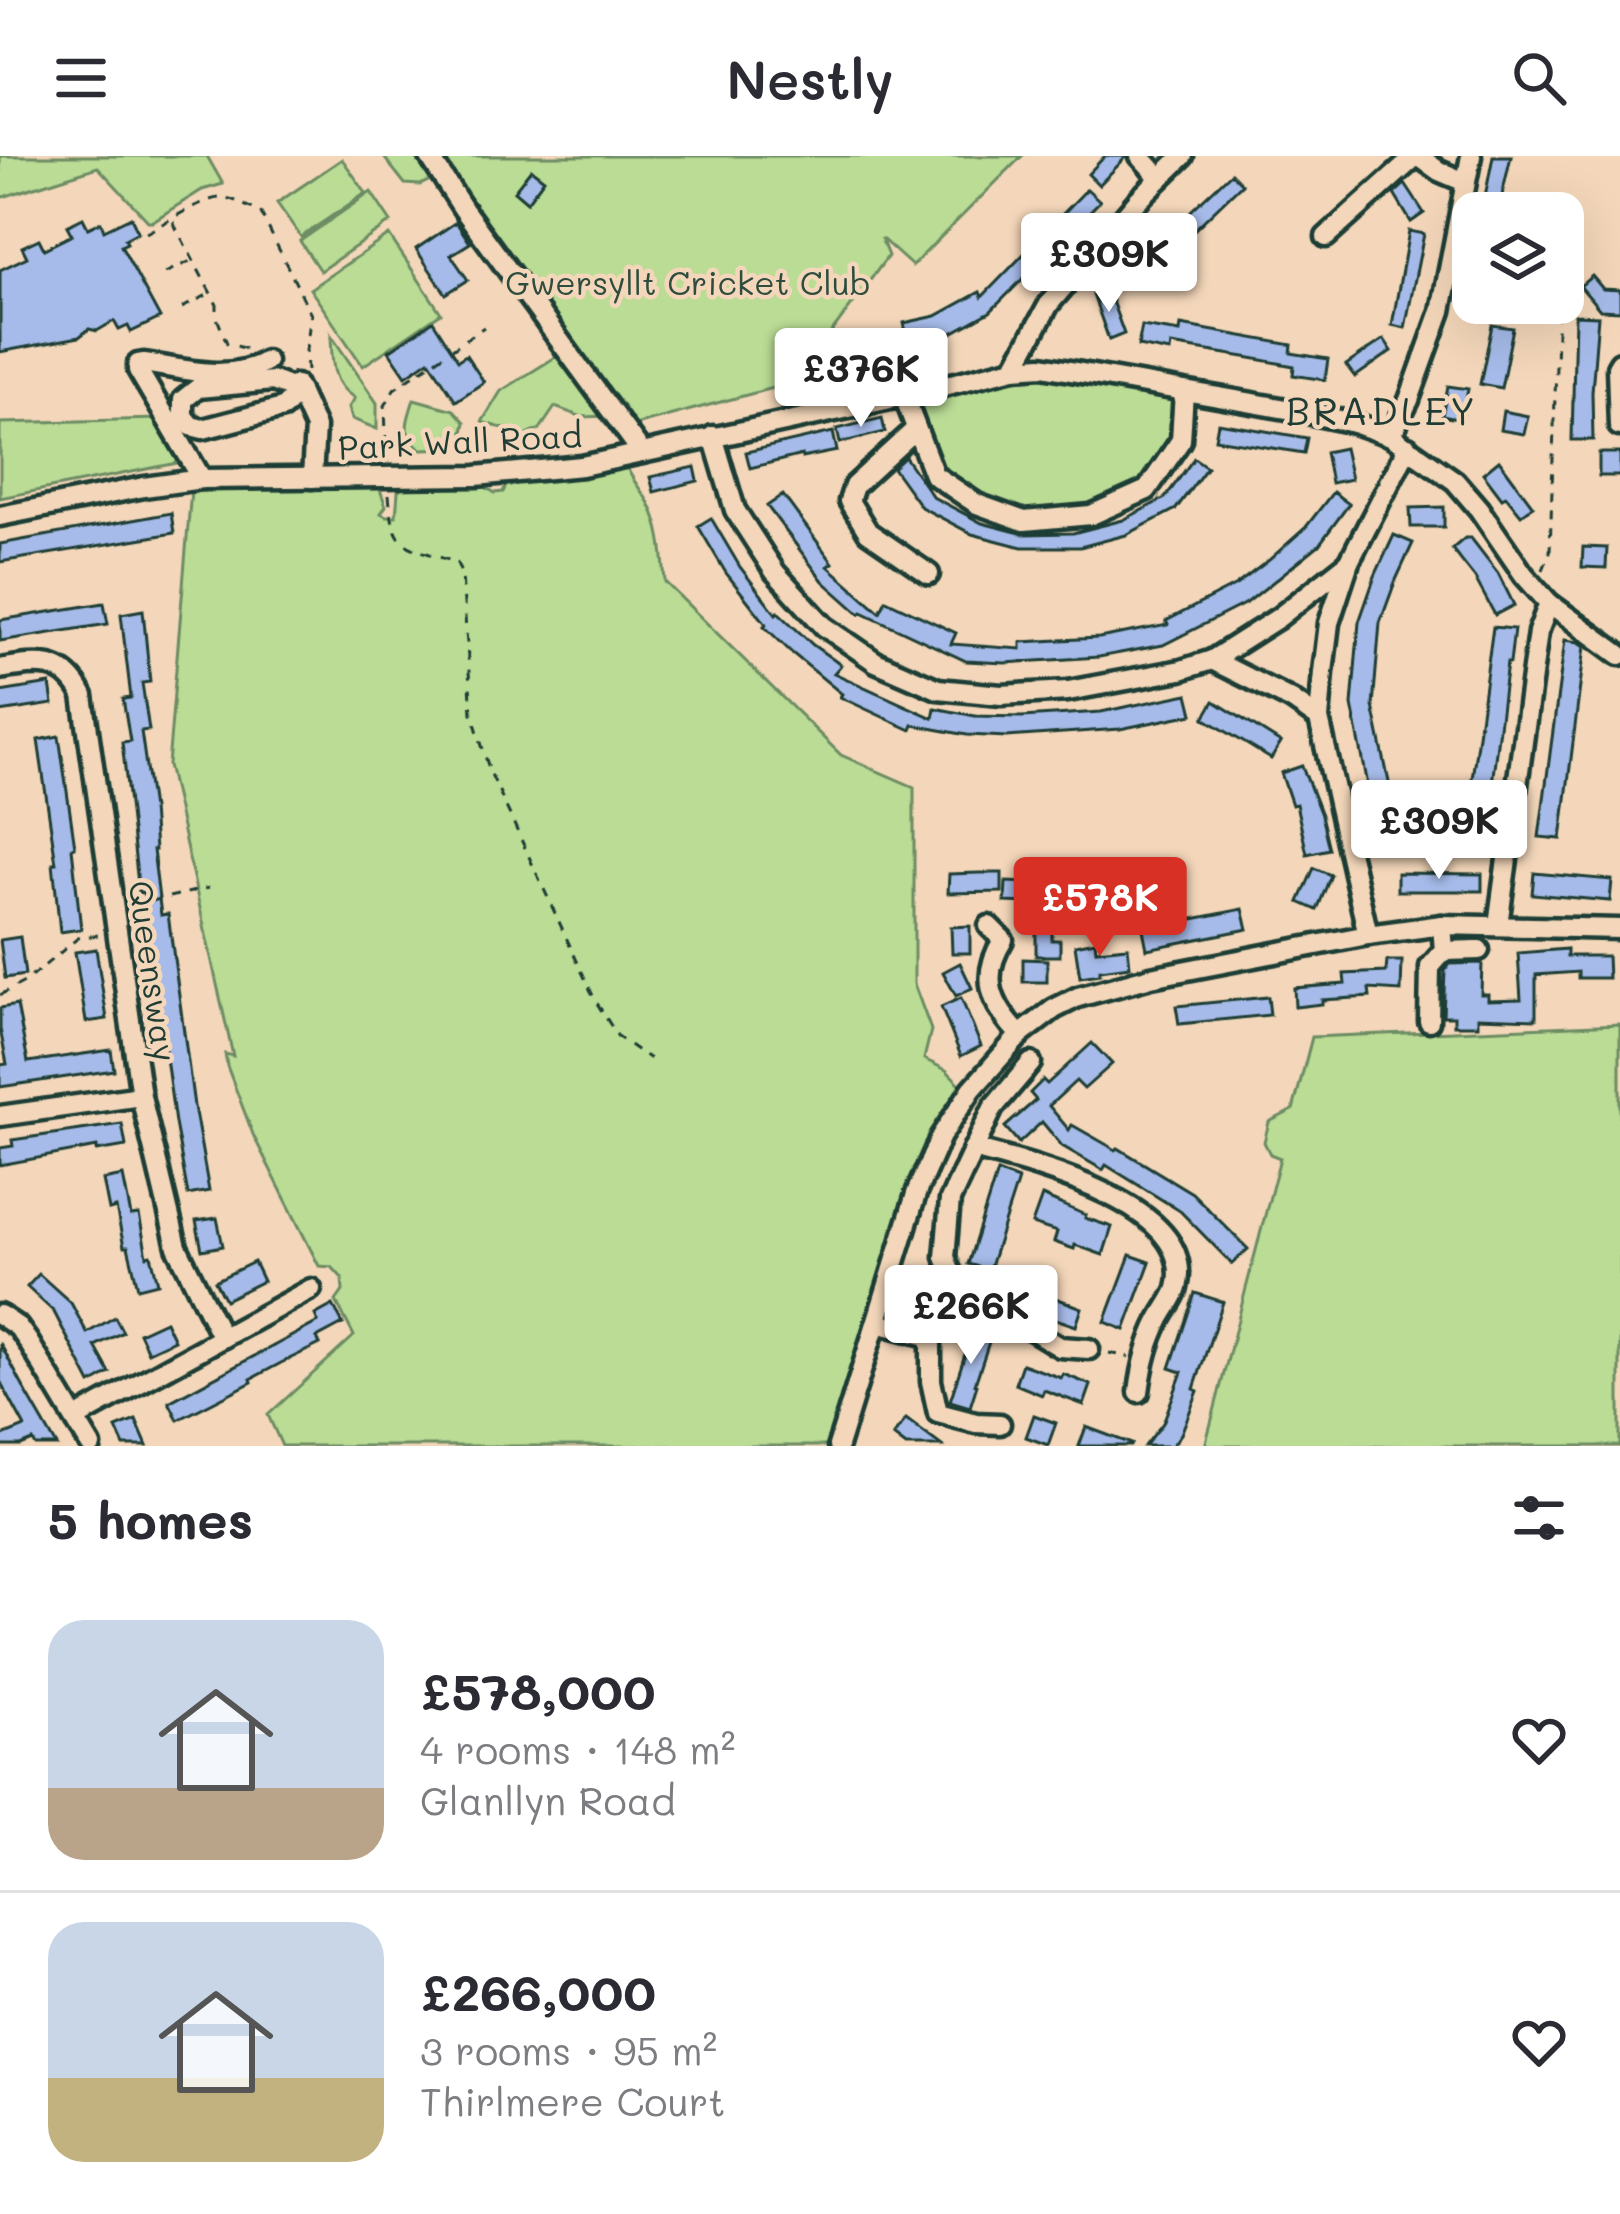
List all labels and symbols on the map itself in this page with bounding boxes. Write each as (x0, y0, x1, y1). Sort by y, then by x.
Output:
pin: £309K (1025, 213, 1193, 315)
park label: Gwersyllt Cricket Club (505, 260, 871, 304)
pin: £376K (777, 328, 945, 430)
district label: BRADLEY (1286, 384, 1478, 435)
street label: Park Wall Road (337, 412, 583, 468)
pin: £309K (1355, 780, 1523, 882)
pin: £578K (1016, 857, 1184, 959)
street label: Queensway (119, 878, 188, 1064)
pin: £266K (887, 1265, 1055, 1367)

